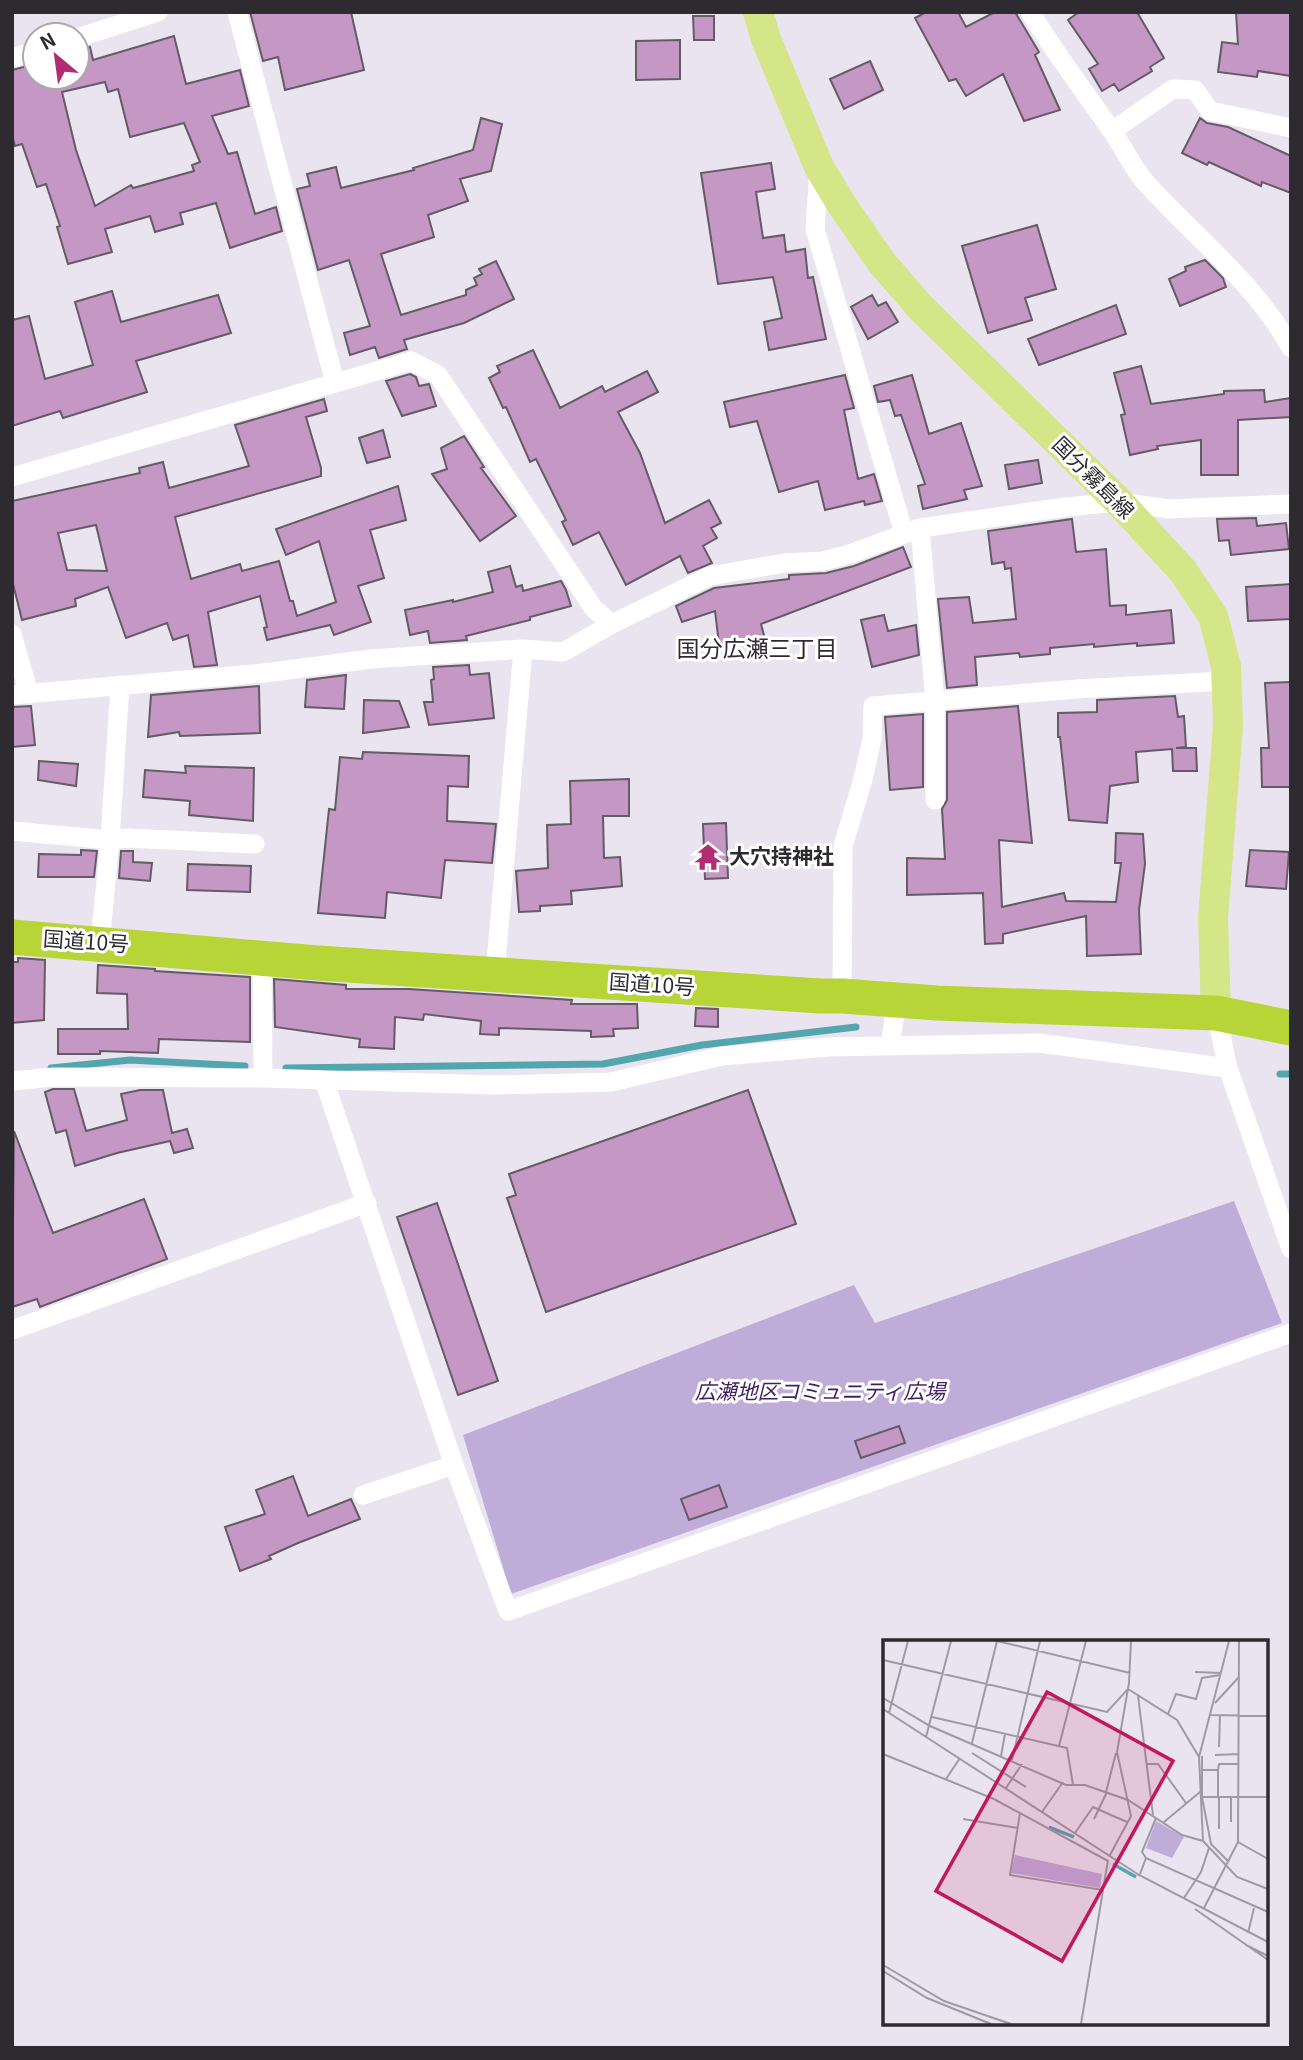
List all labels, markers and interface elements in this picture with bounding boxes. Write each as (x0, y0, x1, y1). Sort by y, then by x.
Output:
north arrow (21, 21, 91, 91)
text: N (34, 25, 60, 55)
street label: 国分霧島線 (1047, 429, 1142, 524)
district label: 国分広瀬三丁目 (677, 630, 838, 664)
place label: 大穴持神社 (729, 840, 834, 870)
temple icon: 大穴持神社 (693, 842, 723, 872)
street label: 国道10号 (42, 922, 130, 958)
street label: 国道10号 (608, 965, 696, 1001)
park label: 広瀬地区コミュニティ広場 (695, 1375, 947, 1405)
inset map (883, 1640, 1268, 2025)

